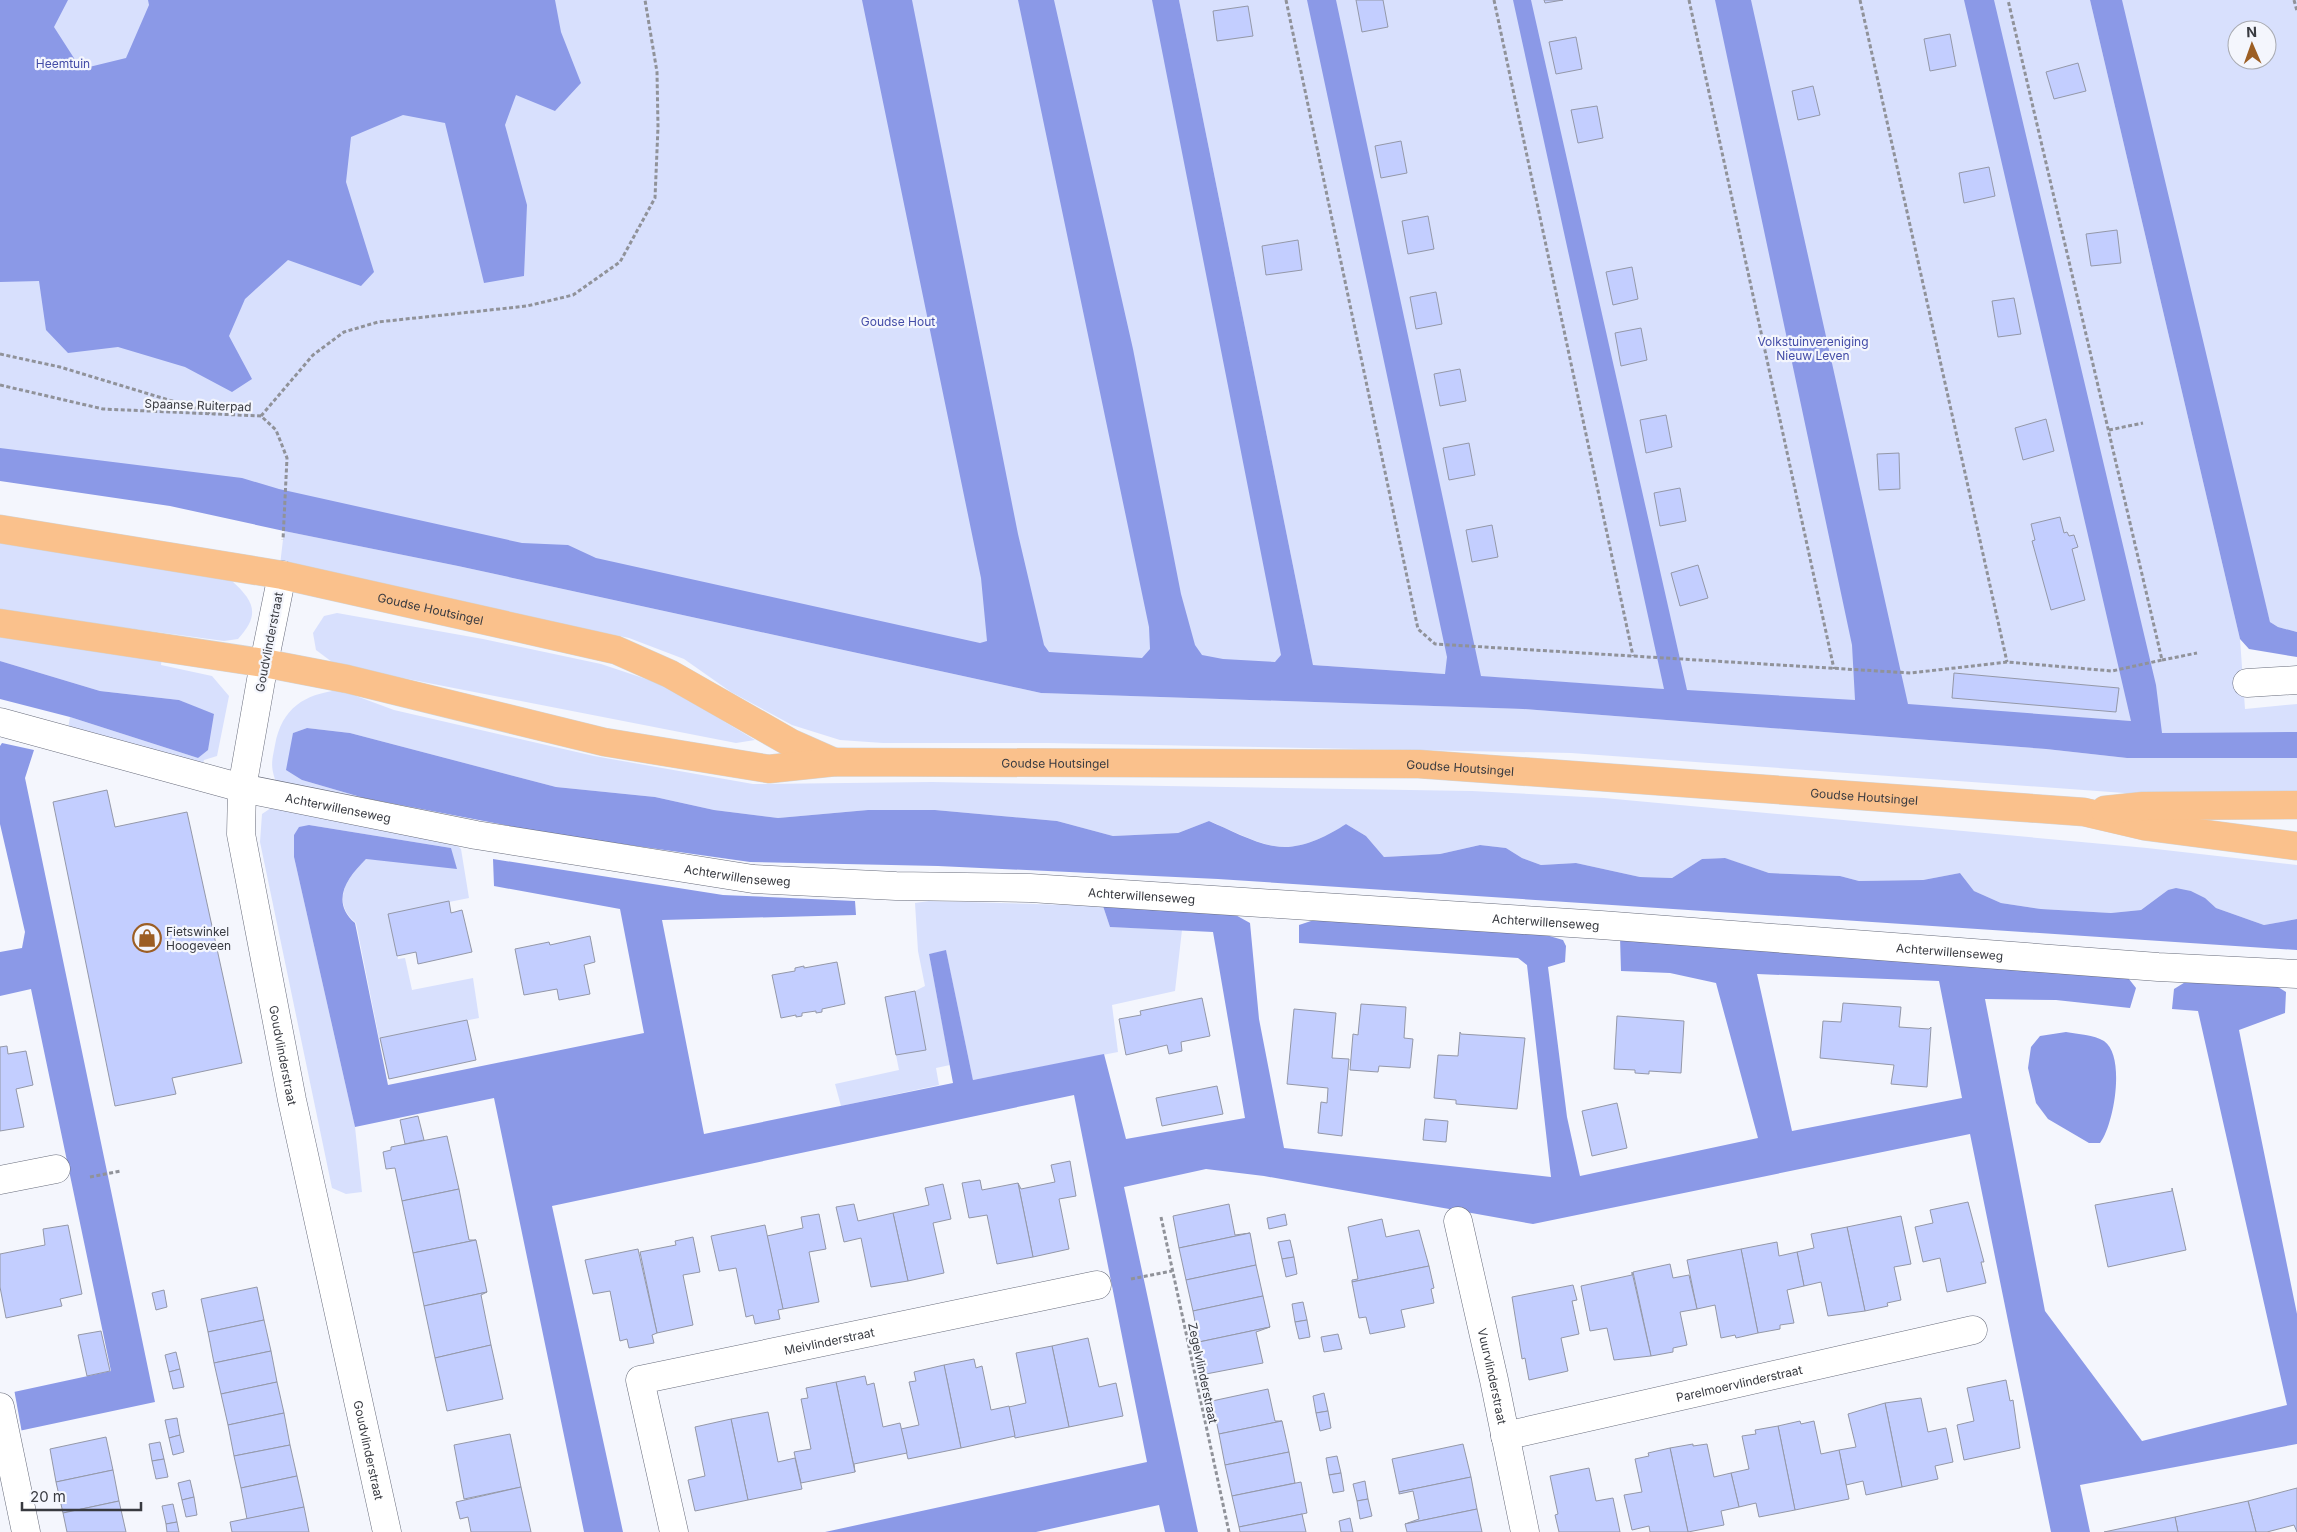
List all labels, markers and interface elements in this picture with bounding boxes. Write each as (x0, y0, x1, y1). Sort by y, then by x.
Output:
north arrow (2227, 20, 2277, 70)
text: N (2246, 23, 2257, 40)
park label: Heemtuin (36, 56, 90, 71)
park label: Goudse Hout (861, 314, 935, 329)
park label: Volkstuinvereniging Nieuw Leven (1757, 334, 1869, 363)
street label: Spaanse Ruiterpad (144, 396, 252, 414)
street label: Goudse Houtsingel (376, 589, 485, 628)
street label: Goudvlinderstraat (252, 591, 286, 693)
street label: Goudse Houtsingel (1001, 755, 1109, 770)
street label: Goudse Houtsingel (1406, 756, 1515, 778)
street label: Goudse Houtsingel (1810, 785, 1919, 807)
street label: Achterwillenseweg (284, 789, 392, 825)
street label: Achterwillenseweg (683, 861, 791, 888)
street label: Achterwillenseweg (1088, 884, 1196, 906)
street label: Achterwillenseweg (1492, 910, 1600, 932)
shop icon: Fietswinkel Hoogeveen (132, 923, 162, 953)
place label: Fietswinkel Hoogeveen (166, 924, 231, 953)
street label: Achterwillenseweg (1896, 940, 2004, 963)
street label: Goudvlinderstraat (266, 1004, 300, 1107)
street label: Zegelvlinderstraat (1185, 1321, 1221, 1425)
street label: Meivlinderstraat (783, 1324, 876, 1357)
street label: Vuurvlinderstraat (1475, 1327, 1510, 1426)
street label: Parelmoervlinderstraat (1675, 1361, 1804, 1405)
street label: Goudvlinderstraat (351, 1399, 387, 1501)
scale bar (22, 1480, 141, 1512)
text: 20 m (30, 1487, 66, 1506)

